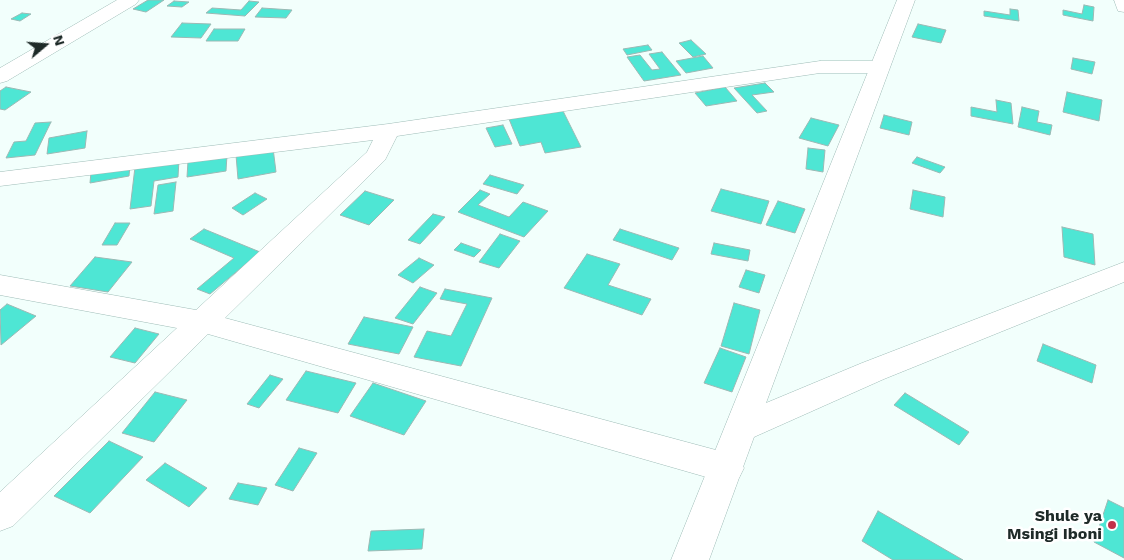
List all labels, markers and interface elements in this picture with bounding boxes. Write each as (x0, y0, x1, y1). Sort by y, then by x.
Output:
north arrow (20, 20, 70, 70)
text: N (50, 33, 68, 48)
place label: Shule ya Msingi Iboni (1007, 506, 1102, 544)
marker: Shule ya Msingi Iboni (1106, 519, 1118, 531)

